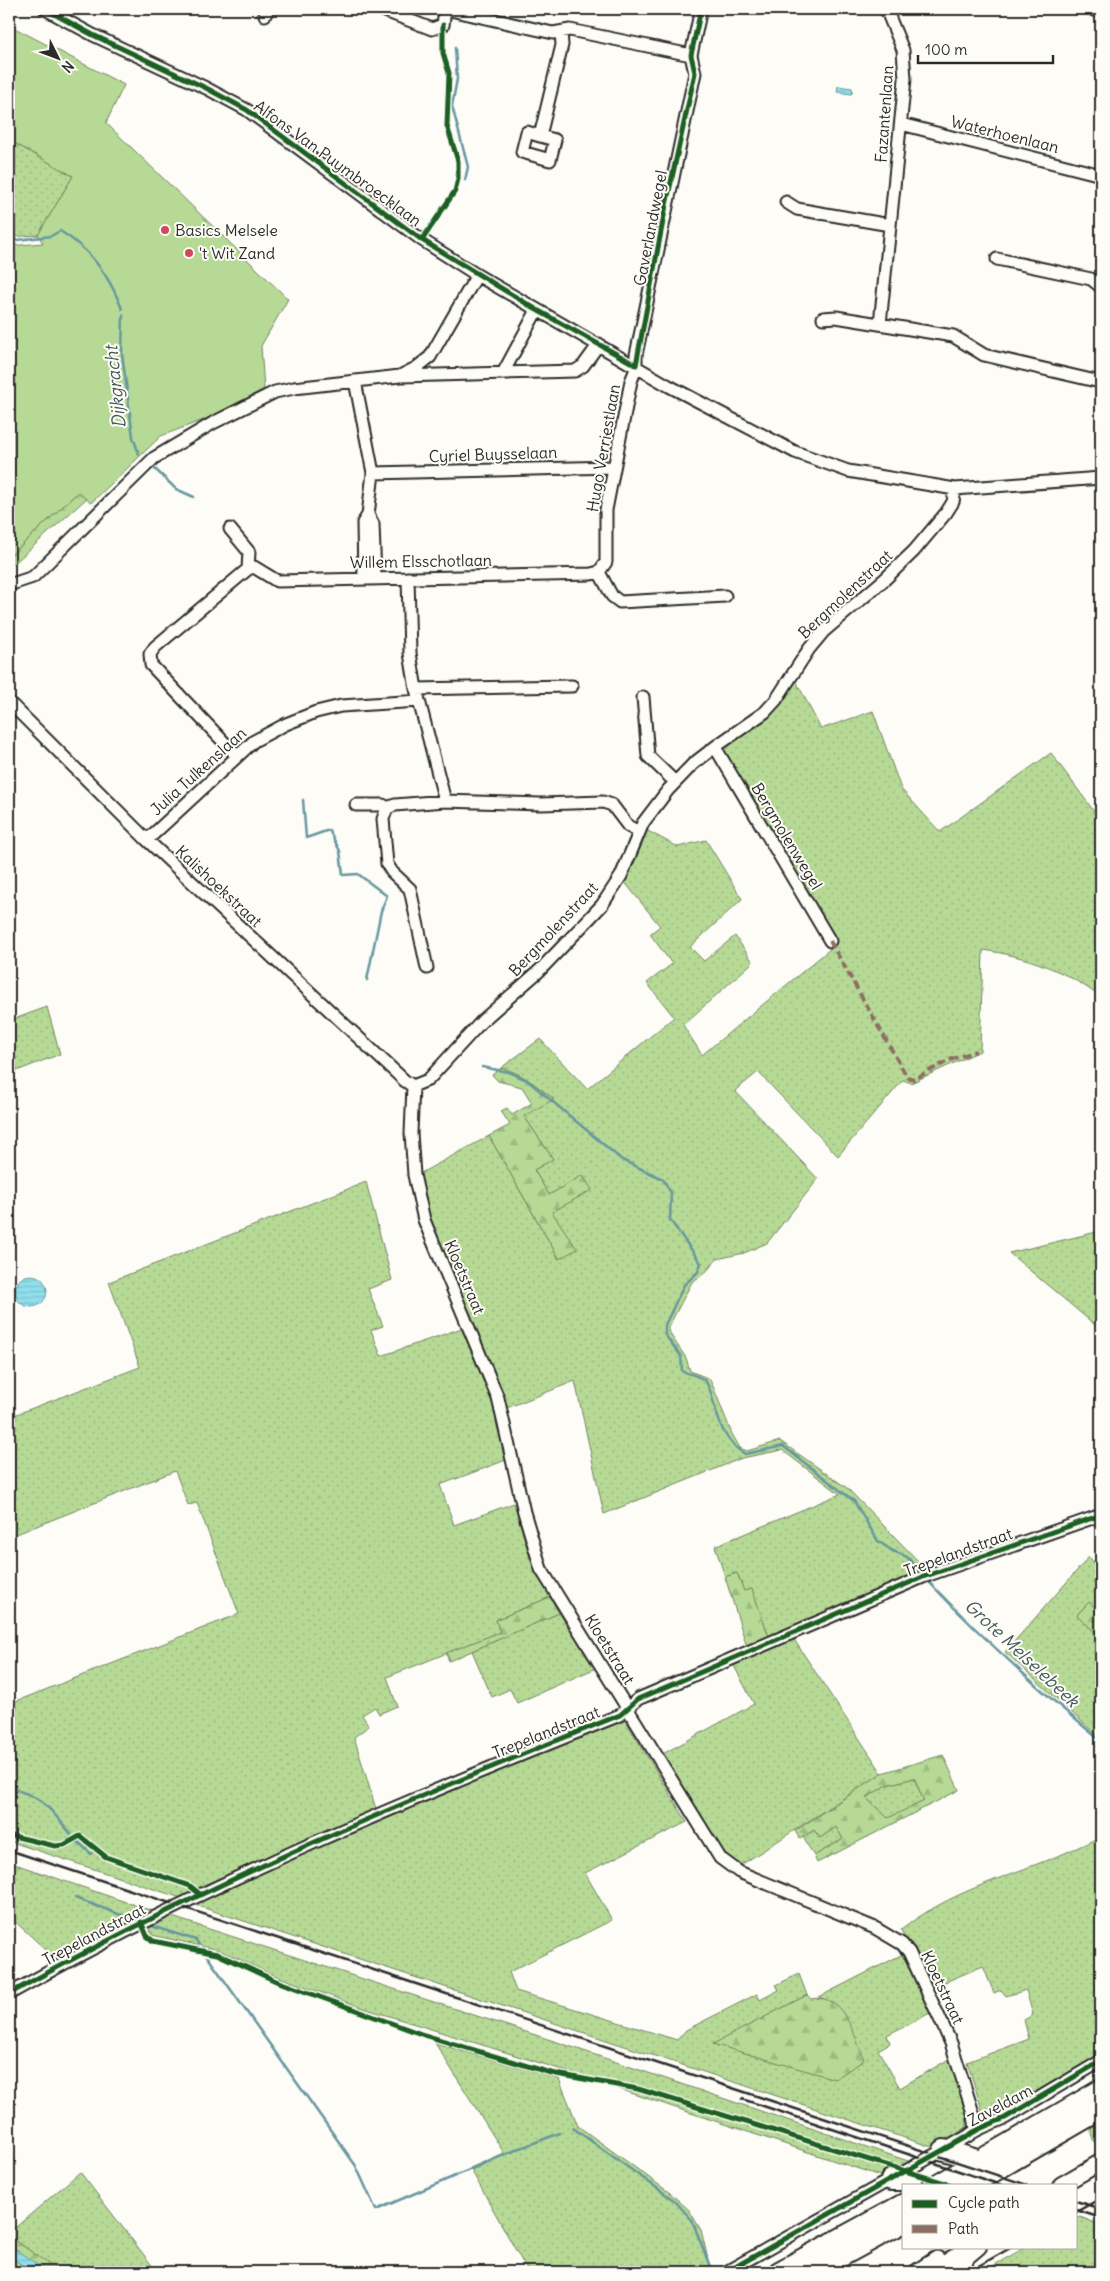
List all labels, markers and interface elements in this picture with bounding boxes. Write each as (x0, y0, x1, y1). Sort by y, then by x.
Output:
north arrow (32, 32, 82, 82)
scale bar (918, 32, 1052, 64)
text: 100 m (925, 40, 967, 59)
text: N (58, 57, 78, 76)
street label: Fazantenlaan (871, 65, 897, 163)
street label: Alfons Van Puymbroecklaan (250, 96, 426, 230)
street label: Waterhoenlaan (949, 111, 1061, 157)
street label: Gaverlandwegel (629, 168, 671, 288)
place label: Basics Melsele (175, 220, 278, 240)
marker: Basics Melsele (159, 224, 171, 236)
place label: 't Wit Zand (199, 243, 275, 263)
marker: 't Wit Zand (183, 247, 195, 259)
water label: Dijkgracht (99, 343, 131, 429)
street label: Hugo Verriestlaan (582, 382, 624, 514)
street label: Cyriel Buysselaan (428, 442, 558, 466)
street label: Bergmolenstraat (794, 545, 897, 643)
street label: Willem Elsschotlaan (350, 550, 492, 572)
street label: Julia Tulkenslaan (146, 723, 250, 819)
street label: Bergmolenwegel (747, 779, 827, 893)
street label: Kalishoekstraat (172, 841, 267, 932)
street label: Bergmolenstraat (504, 877, 602, 980)
street label: Kloetstraat (440, 1237, 490, 1318)
street label: Trepelandstraat (901, 1523, 1015, 1581)
water label: Grote Melselebeek (960, 1594, 1085, 1713)
street label: Kloetstraat (581, 1610, 640, 1688)
street label: Trepelandstraat (490, 1701, 603, 1763)
street label: Trepelandstraat (39, 1898, 149, 1970)
street label: Kloetstraat (917, 1947, 969, 2028)
street label: Zaveldam (964, 2080, 1036, 2130)
legend (902, 2184, 1078, 2248)
text: Cycle path (948, 2193, 1020, 2212)
text: Path (948, 2219, 979, 2238)

